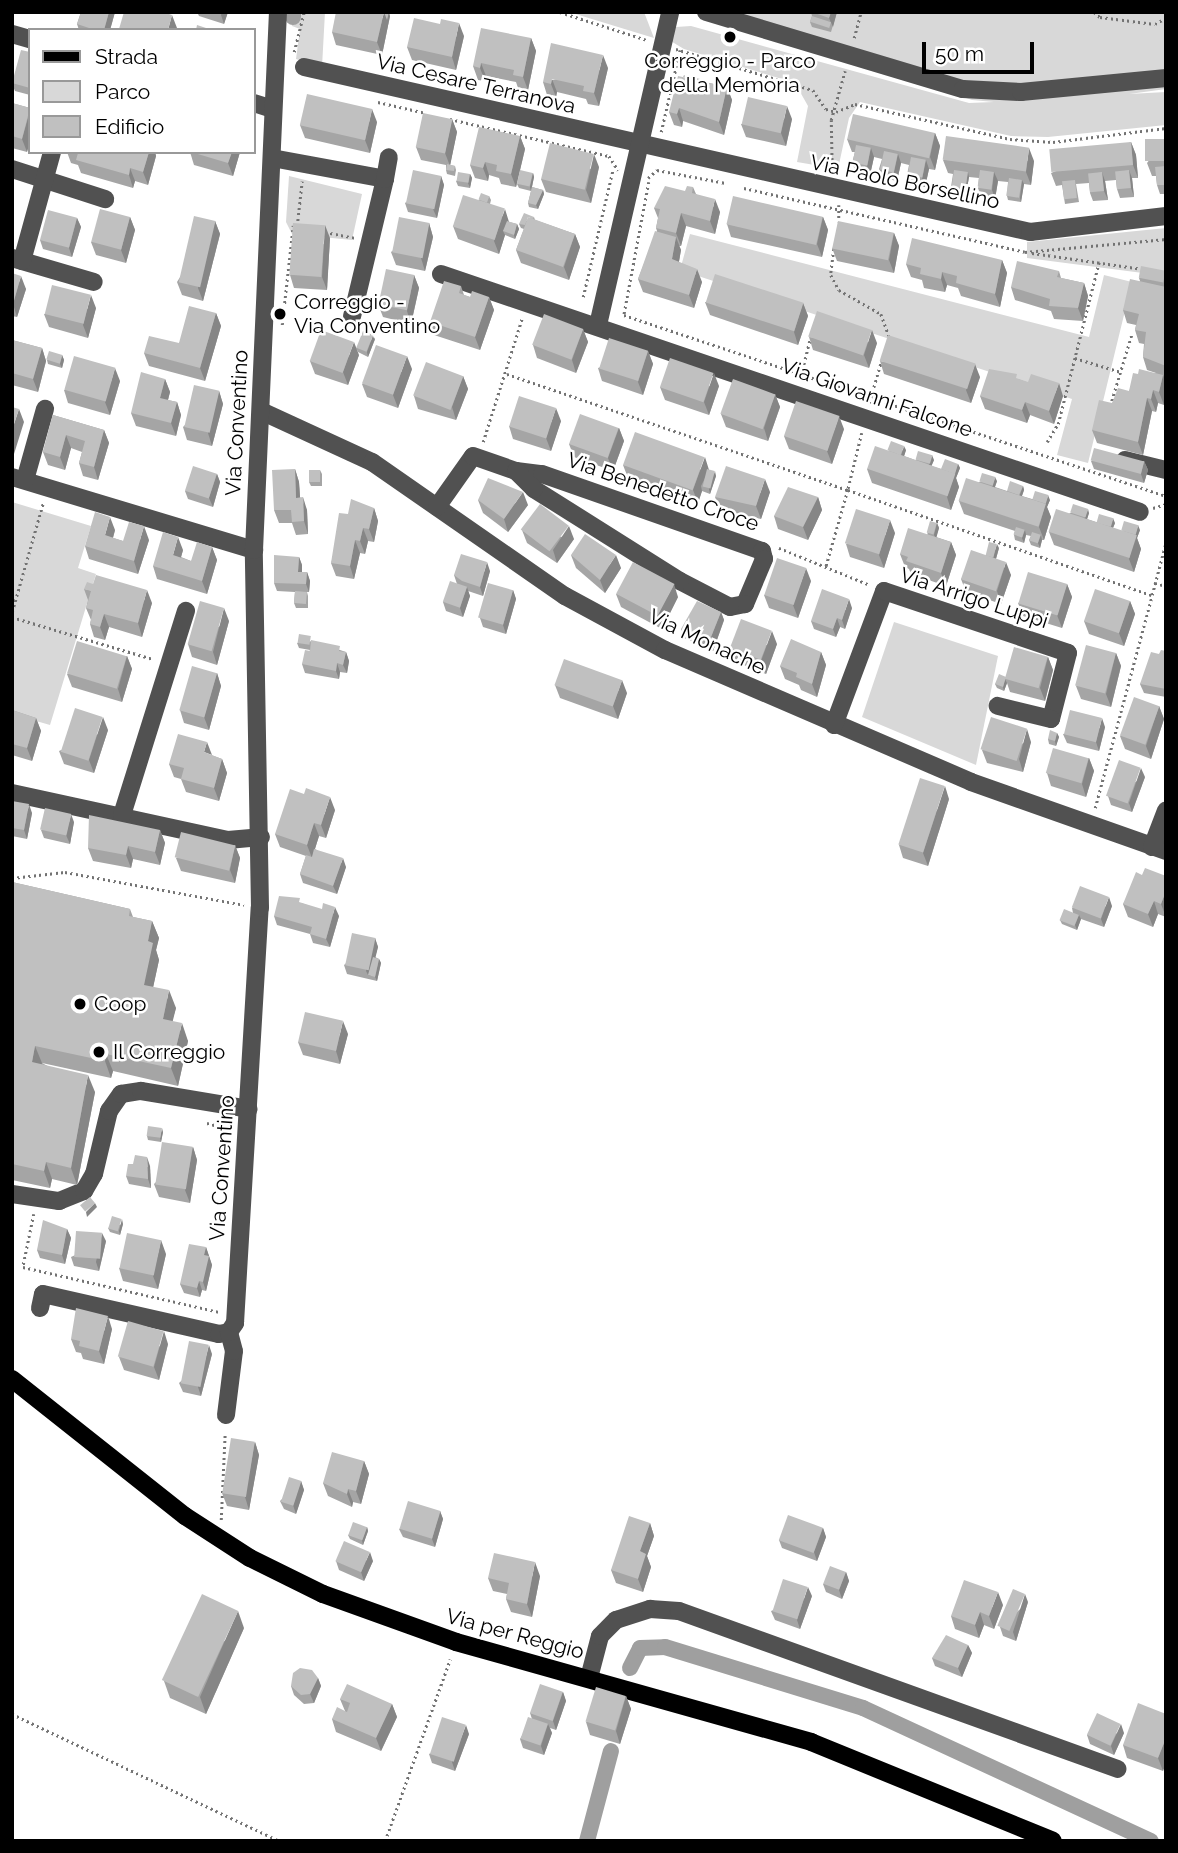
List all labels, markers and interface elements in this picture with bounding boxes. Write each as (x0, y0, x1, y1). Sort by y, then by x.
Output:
legend (28, 28, 256, 154)
scale bar (926, 28, 1038, 72)
marker: Correggio - Parco della Memoria (722, 29, 738, 45)
text: 50 m (935, 41, 984, 66)
text: Strada (95, 44, 158, 69)
place label: Correggio - Parco della Memoria (644, 48, 816, 98)
street label: Via Cesare Terranova (374, 49, 578, 119)
text: Parco (95, 79, 150, 104)
text: Edificio (95, 114, 164, 139)
street label: Via Paolo Borsellino (808, 150, 1002, 214)
place label: Correggio - Via Conventino (294, 289, 440, 339)
marker: Correggio - Via Conventino (272, 306, 288, 322)
street label: Via Conventino (221, 349, 253, 497)
street label: Via Giovanni Falcone (778, 353, 976, 443)
street label: Via Benedetto Croce (564, 447, 762, 537)
street label: Via Arrigo Luppi (896, 562, 1052, 634)
street label: Via Monache (645, 604, 769, 680)
place label: Coop (94, 991, 146, 1017)
marker: Coop (72, 996, 88, 1012)
place label: Il Correggio (113, 1039, 226, 1065)
marker: Il Correggio (91, 1044, 107, 1060)
street label: Via Conventino (204, 1094, 240, 1242)
street label: Via per Reggio (443, 1603, 587, 1665)

